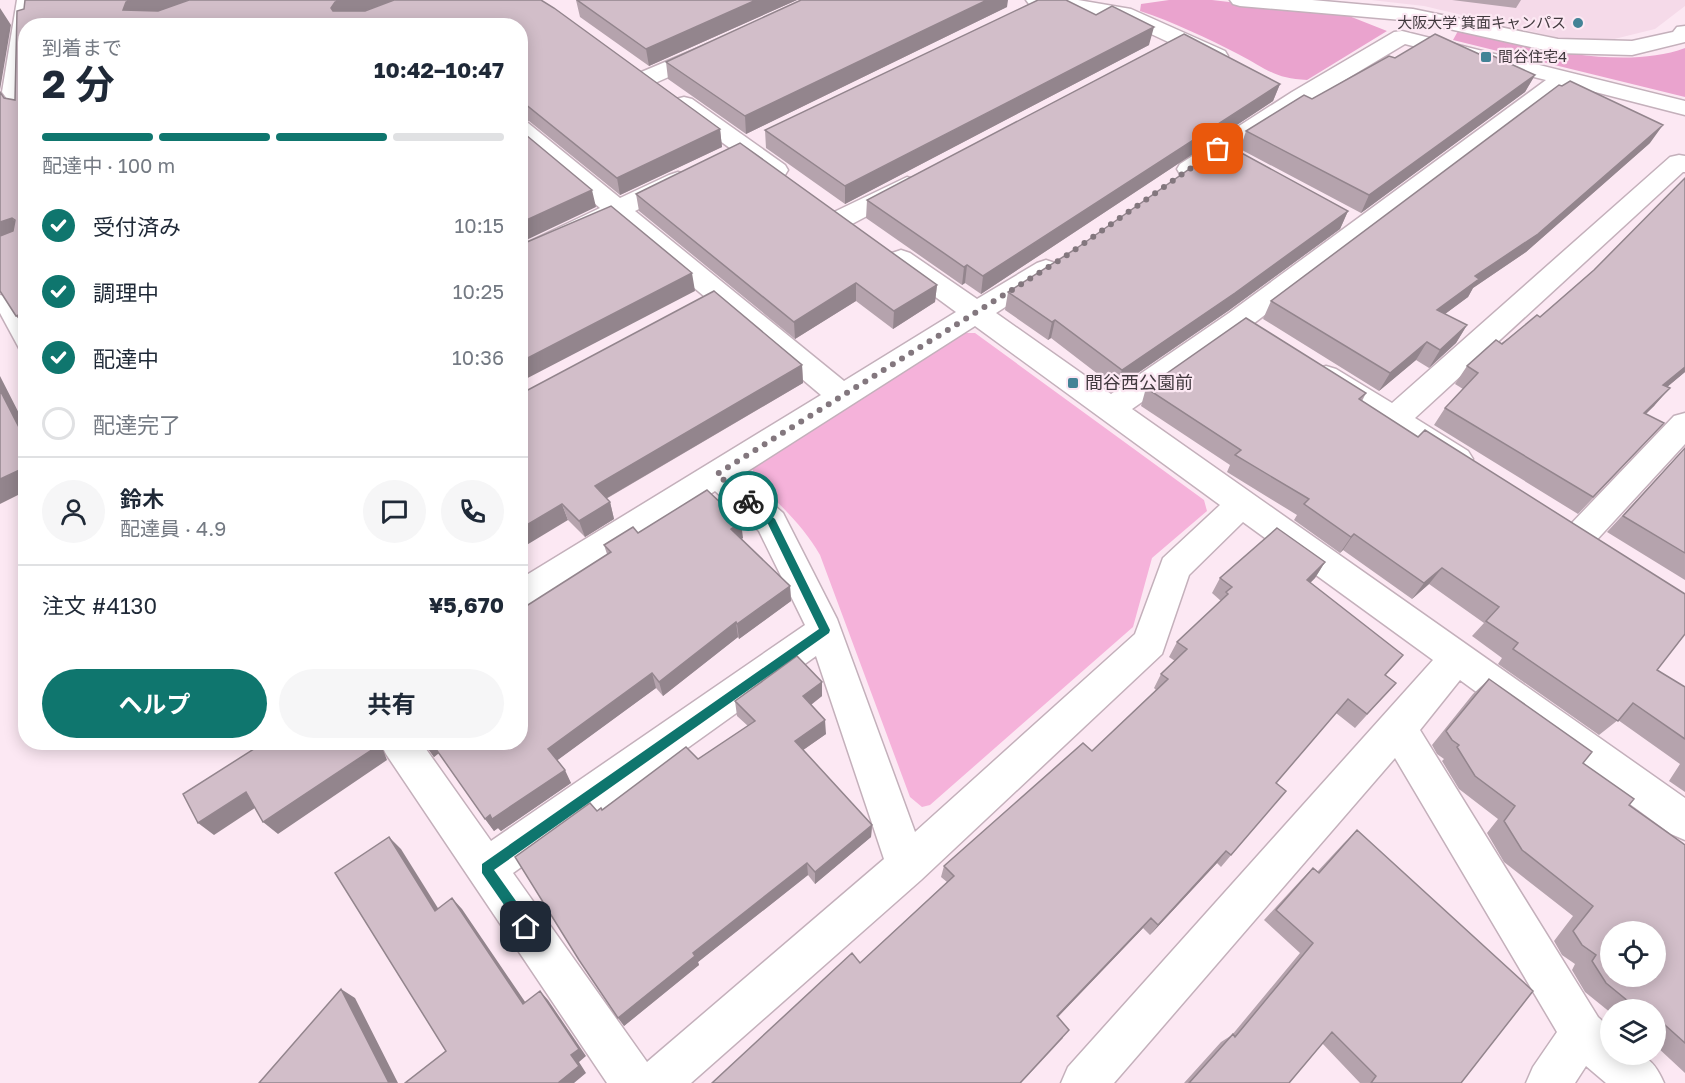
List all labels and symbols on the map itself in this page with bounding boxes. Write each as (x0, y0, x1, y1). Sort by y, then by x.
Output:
place label: 大阪大学 箕面キャンパス (1397, 13, 1566, 31)
marker: 大阪大学 箕面キャンパス (1571, 16, 1585, 30)
place label: 間谷住宅4 (1498, 47, 1567, 65)
marker: 間谷住宅4 (1479, 50, 1493, 64)
pin (1192, 123, 1243, 174)
place label: 間谷西公園前 (1085, 371, 1193, 393)
marker: 間谷西公園前 (1066, 376, 1080, 390)
courier (718, 471, 778, 531)
pin (500, 901, 551, 952)

